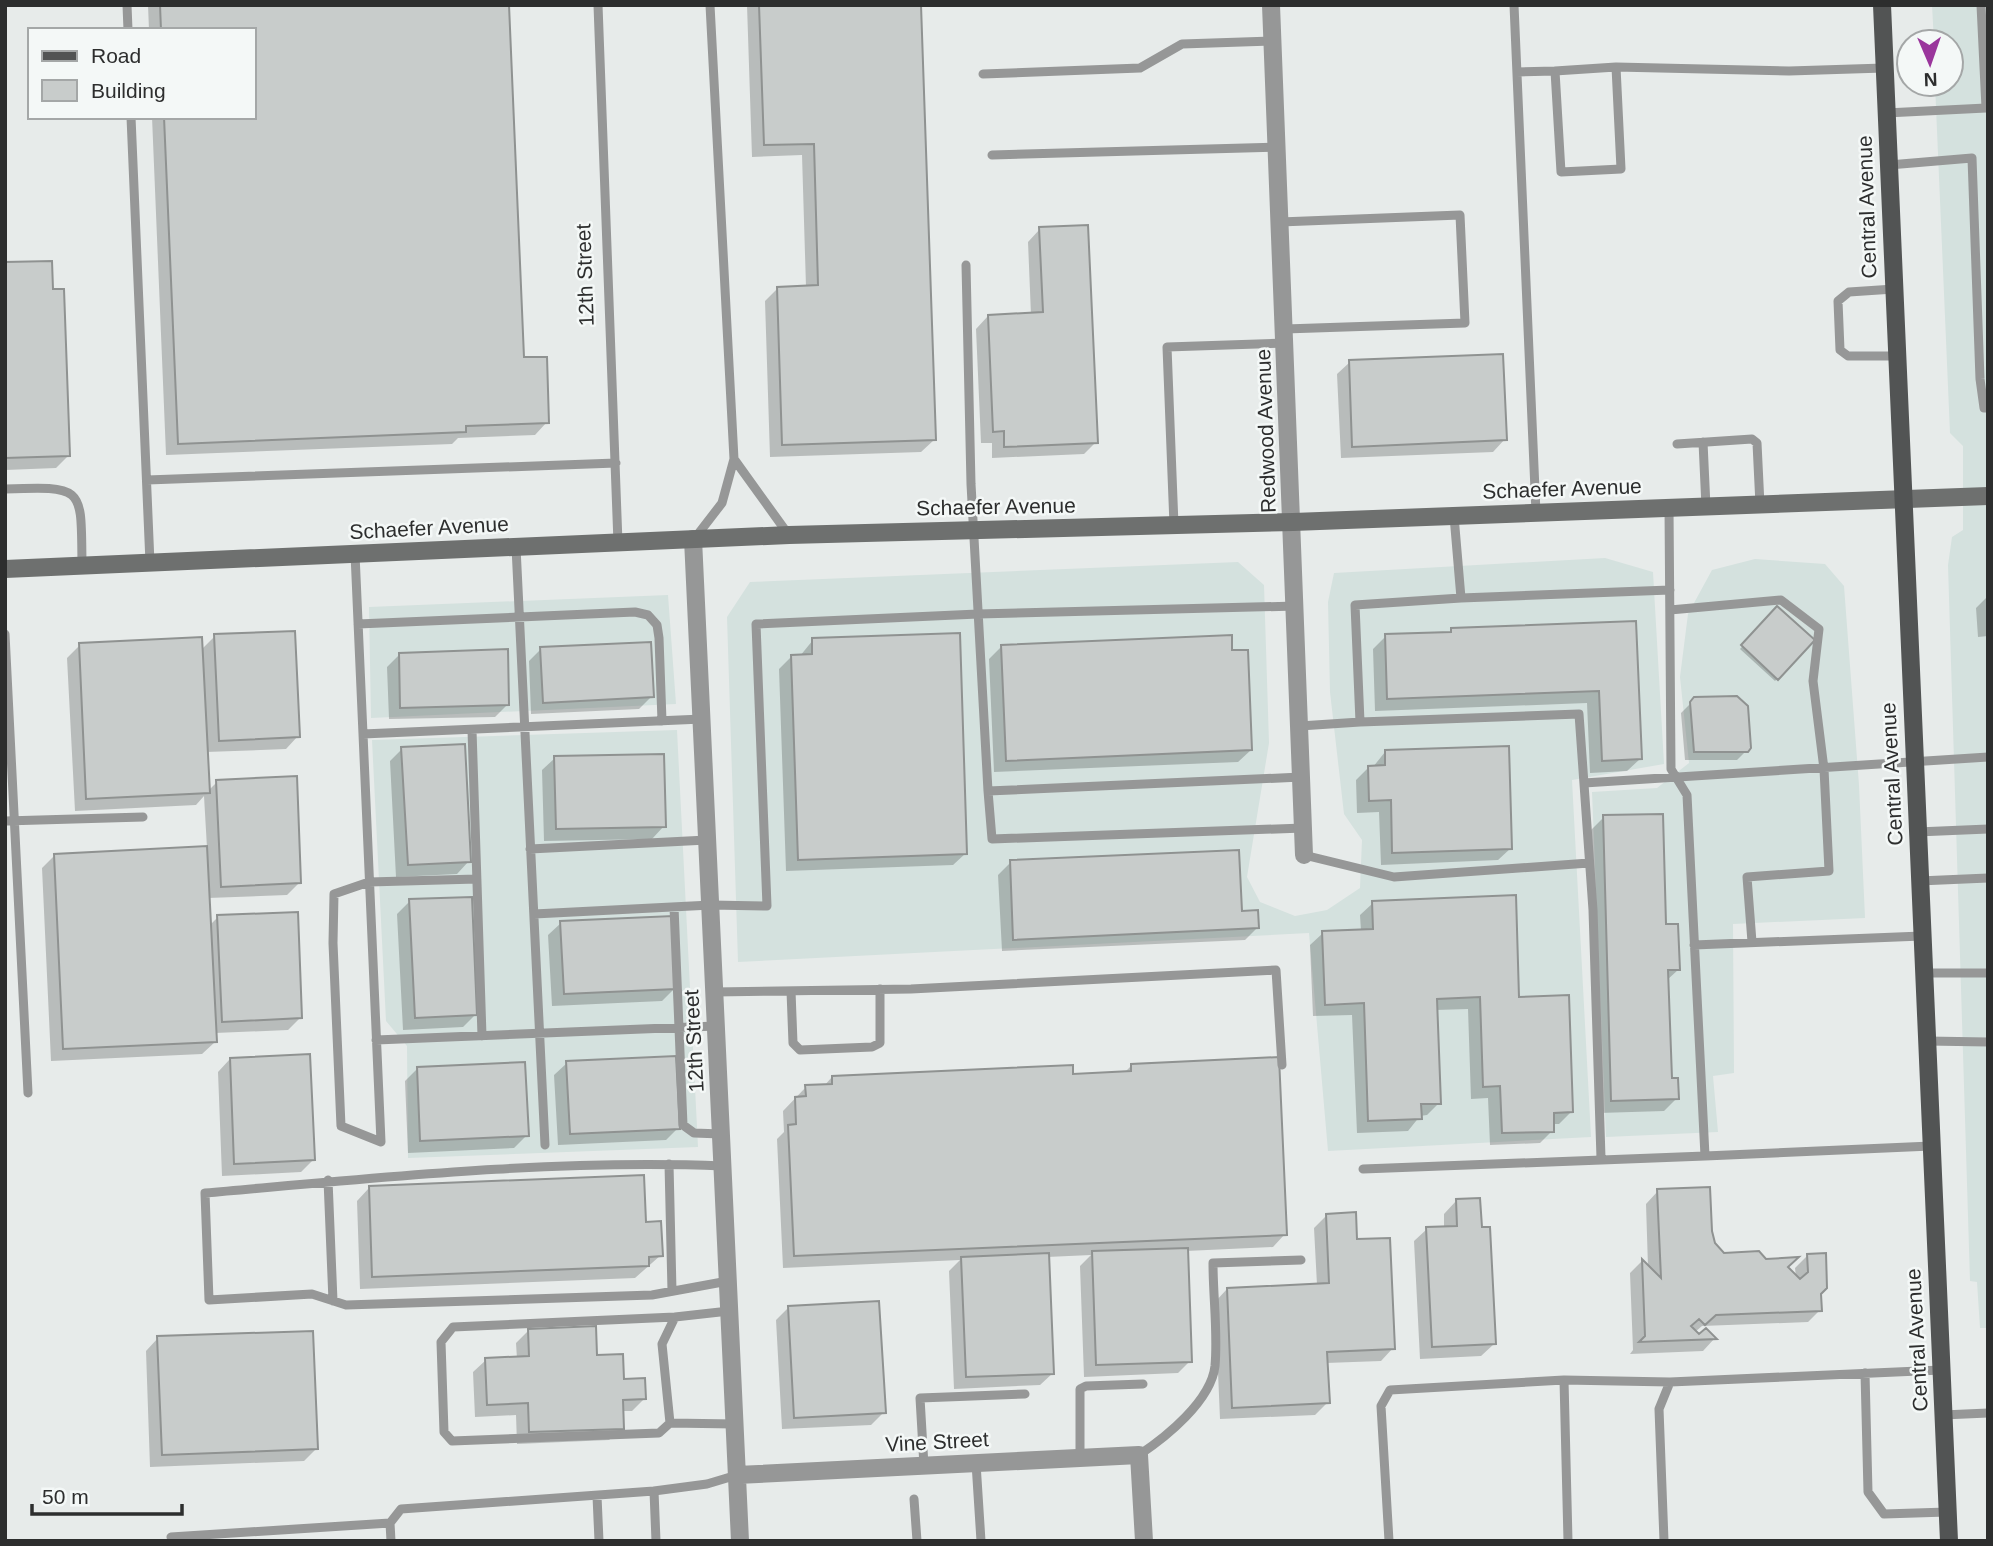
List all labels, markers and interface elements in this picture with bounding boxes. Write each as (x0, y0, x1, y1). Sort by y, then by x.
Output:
legend (28, 28, 256, 119)
north arrow (1895, 28, 1965, 98)
text: Road (91, 44, 141, 67)
text: N (1923, 69, 1938, 90)
text: Building (91, 79, 166, 102)
street label: Central Avenue (1853, 135, 1880, 279)
street label: 12th Street (571, 223, 598, 327)
street label: Redwood Avenue (1251, 349, 1280, 513)
street label: Schaefer Avenue (1482, 474, 1642, 503)
street label: Schaefer Avenue (916, 494, 1076, 519)
street label: Schaefer Avenue (349, 512, 509, 543)
street label: Central Avenue (1876, 702, 1907, 846)
street label: 12th Street (679, 989, 708, 1093)
street label: Central Avenue (1901, 1268, 1932, 1412)
street label: Vine Street (885, 1427, 989, 1456)
scale bar (32, 1472, 182, 1516)
text: 50 m (42, 1485, 89, 1508)

